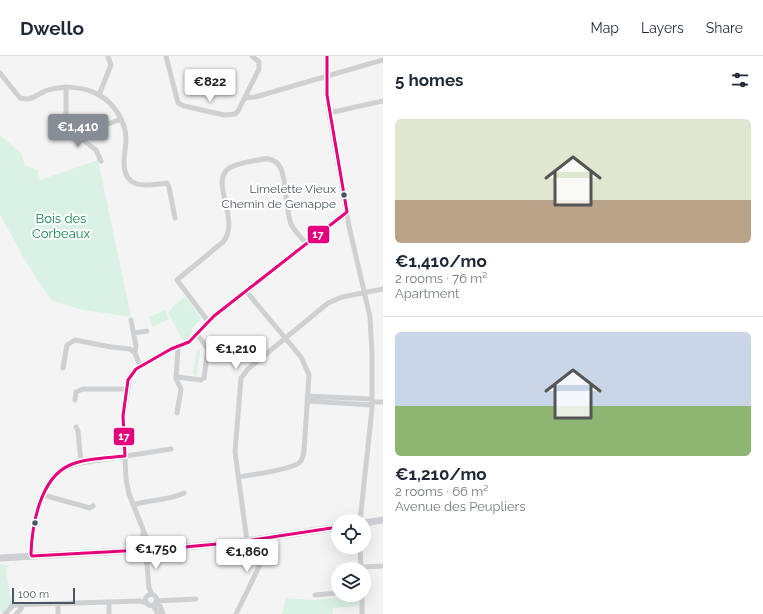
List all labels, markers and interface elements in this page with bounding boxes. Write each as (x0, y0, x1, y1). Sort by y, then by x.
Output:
text: Dwello (20, 17, 84, 39)
text: Map (591, 20, 619, 36)
text: Layers (641, 20, 684, 36)
text: Share (706, 20, 743, 36)
pin: €822 (186, 69, 234, 103)
icon: filters (729, 69, 751, 91)
text: 5 homes (395, 70, 463, 90)
text: €822 (194, 74, 226, 89)
pin: €1,410 (45, 114, 111, 148)
text: €1,410 (57, 119, 99, 134)
icon: home (537, 145, 609, 217)
place label: Limelette Vieux Chemin de Genappe (221, 182, 336, 211)
marker: Limelette Vieux Chemin de Genappe (339, 190, 349, 200)
park label: Bois des Corbeaux (32, 211, 91, 241)
line badge: 17 (307, 225, 330, 244)
text: 17 (312, 228, 325, 241)
text: €1,410/mo (395, 251, 487, 271)
text: 2 rooms · 76 m² (395, 271, 487, 286)
text: Apartment (395, 286, 459, 301)
pin: €1,210 (203, 336, 269, 370)
text: €1,210 (215, 341, 257, 356)
icon: home (537, 358, 609, 430)
line badge: 17 (113, 427, 135, 446)
text: 17 (118, 430, 131, 443)
text: €1,210/mo (395, 464, 487, 484)
text: 2 rooms · 66 m² (395, 484, 488, 499)
text: Avenue des Peupliers (395, 499, 525, 514)
map controls (331, 514, 371, 602)
button: locate (331, 514, 371, 554)
unlabelled marker (30, 518, 40, 528)
pin: €1,750 (123, 536, 189, 570)
pin: €1,860 (214, 539, 280, 573)
text: €1,750 (135, 541, 177, 556)
text: €1,860 (225, 544, 269, 559)
button: layers (331, 562, 371, 602)
scale bar (12, 586, 75, 605)
text: 100 m (18, 588, 49, 601)

